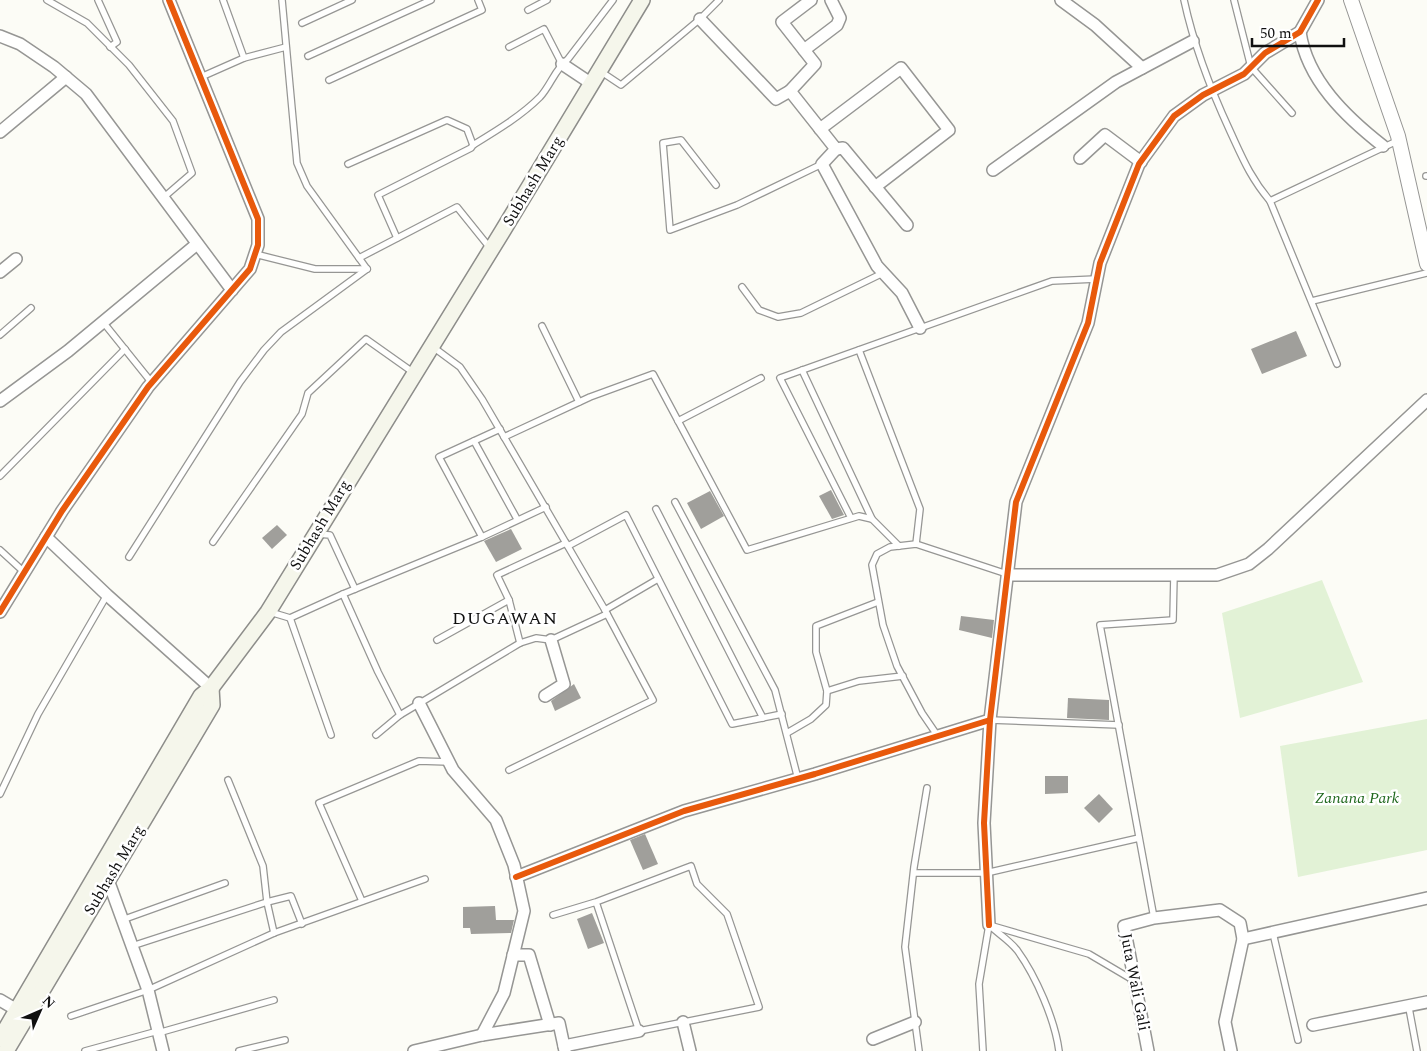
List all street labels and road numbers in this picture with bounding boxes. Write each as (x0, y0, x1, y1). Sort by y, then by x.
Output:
street label: Subhash Marg (496, 131, 570, 231)
street label: Subhash Marg (283, 475, 357, 575)
street label: Subhash Marg (77, 820, 151, 920)
street label: Juta Wali Gali (1114, 931, 1156, 1033)

